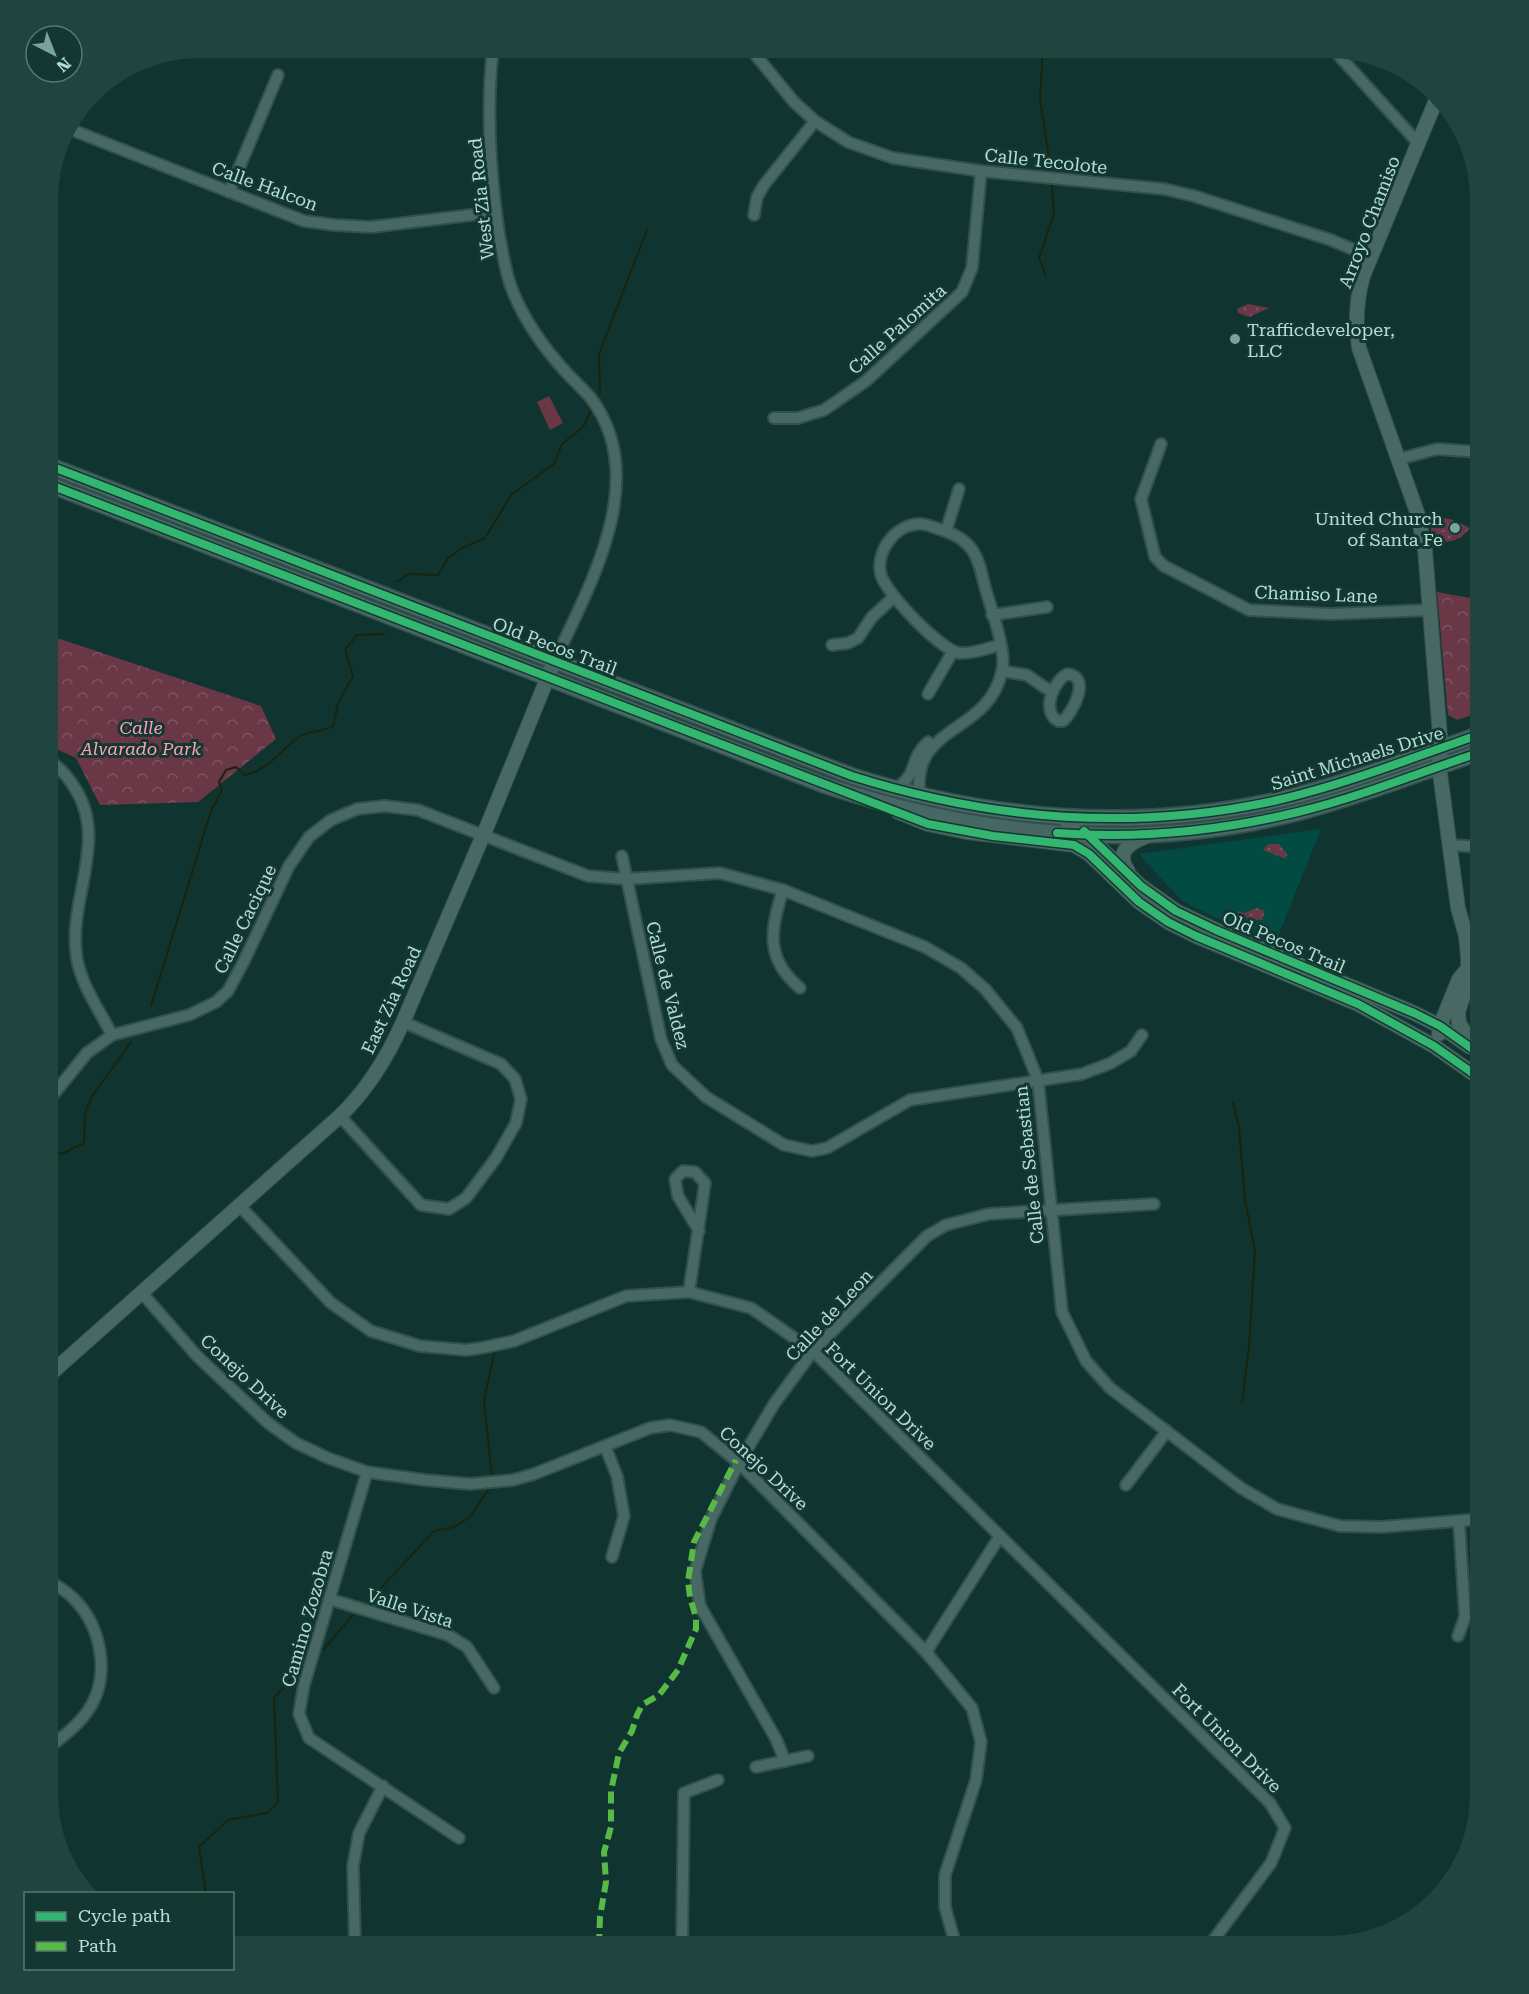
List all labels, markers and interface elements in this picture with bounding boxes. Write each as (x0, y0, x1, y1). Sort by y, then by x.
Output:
north arrow (24, 24, 84, 84)
text: N (53, 54, 75, 76)
street label: West Zia Road (464, 136, 498, 261)
street label: Calle Tecolote (984, 144, 1108, 178)
street label: Arroyo Chamiso (1334, 153, 1404, 291)
street label: Calle Halcon (209, 157, 321, 215)
street label: Calle Palomita (844, 279, 950, 378)
place label: Trafficdeveloper, LLC (1247, 319, 1395, 361)
marker: Trafficdeveloper, LLC (1228, 332, 1242, 346)
place label: United Church of Santa Fe (1314, 508, 1443, 550)
marker: United Church of Santa Fe (1448, 521, 1462, 535)
street label: Chamiso Lane (1254, 581, 1378, 607)
street label: Old Pecos Trail (490, 613, 621, 680)
park label: Calle Alvarado Park (80, 717, 201, 759)
street label: Saint Michaels Drive (1268, 722, 1446, 794)
street label: Calle Cacique (209, 861, 281, 977)
street label: Old Pecos Trail (1219, 907, 1349, 978)
street label: Calle de Valdez (642, 919, 694, 1051)
street label: East Zia Road (357, 942, 425, 1057)
street label: Calle de Sebastian (1010, 1084, 1048, 1245)
street label: Calle de Leon (781, 1264, 877, 1365)
street label: Conejo Drive (196, 1330, 294, 1422)
street label: Fort Union Drive (821, 1338, 941, 1454)
street label: Conejo Drive (715, 1422, 813, 1514)
street label: Camino Zozobra (277, 1546, 337, 1689)
street label: Valle Vista (364, 1584, 456, 1632)
street label: Fort Union Drive (1168, 1679, 1286, 1797)
legend (24, 1892, 234, 1970)
text: Cycle path (78, 1905, 171, 1926)
text: Path (78, 1935, 117, 1956)

